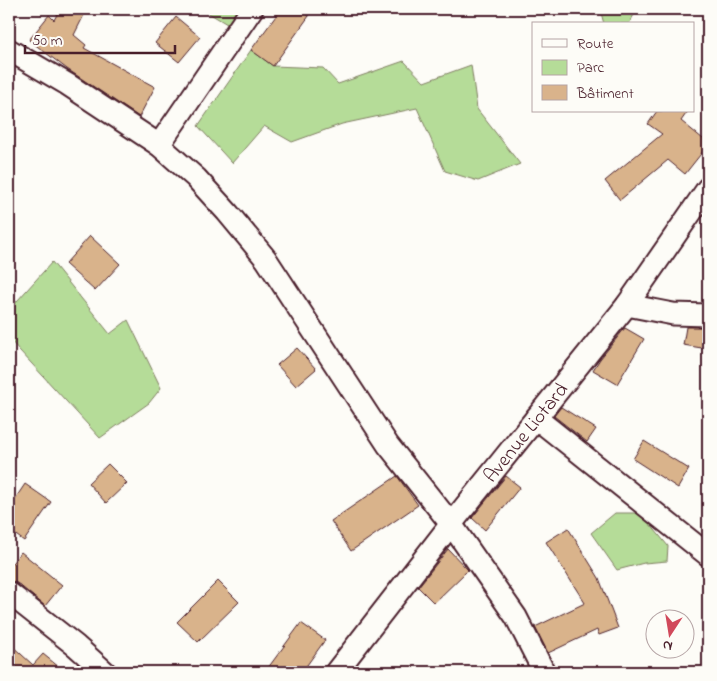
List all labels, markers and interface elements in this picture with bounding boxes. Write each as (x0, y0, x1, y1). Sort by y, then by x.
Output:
scale bar (25, 22, 175, 54)
legend (532, 22, 694, 112)
text: 50 m (32, 30, 63, 52)
text: Route (577, 33, 614, 55)
text: Parc (577, 57, 605, 79)
text: Bâtiment (576, 83, 634, 105)
street label: Avenue Liotard (478, 377, 576, 490)
north arrow (644, 608, 694, 658)
text: N (661, 634, 674, 657)

